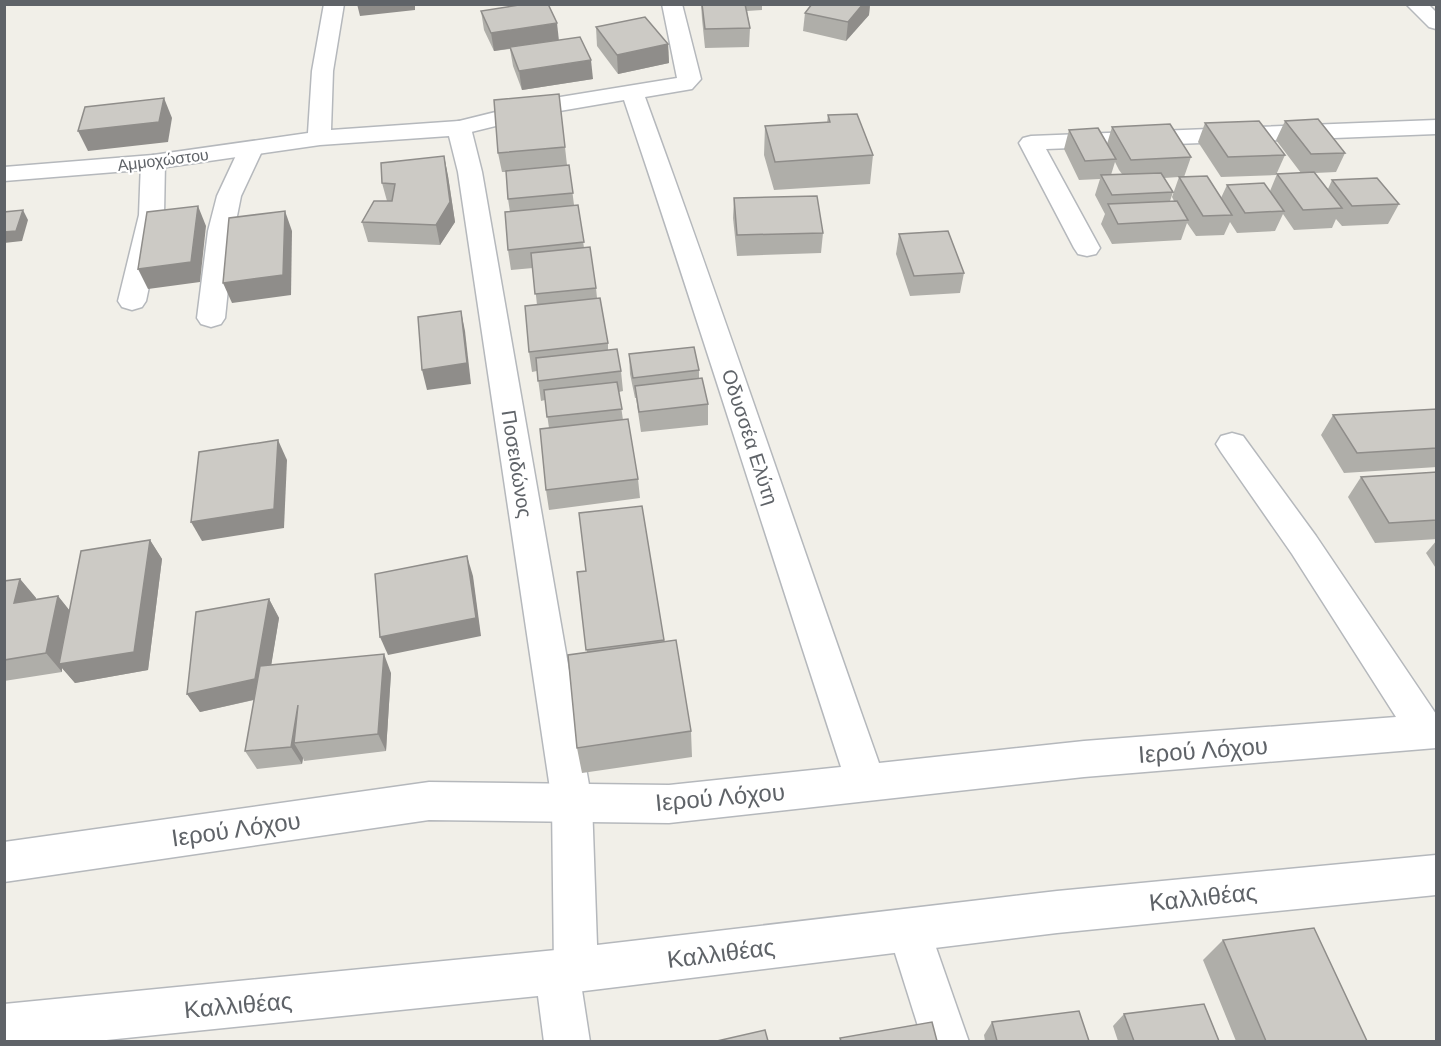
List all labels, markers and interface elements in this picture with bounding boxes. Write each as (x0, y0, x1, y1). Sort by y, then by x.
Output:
street label: Αμμοχώστου (116, 146, 210, 174)
street label: Οδυσσέα Ελύτη (718, 366, 782, 508)
street label: Ποσειδώνος (498, 409, 536, 520)
street label: Ιερού Λόχου (1137, 732, 1269, 768)
street label: Ιερού Λόχου (654, 778, 786, 816)
street label: Ιερού Λόχου (170, 807, 302, 851)
street label: Καλλιθέας (1148, 878, 1258, 916)
street label: Καλλιθέας (666, 933, 776, 973)
street label: Καλλιθέας (183, 987, 293, 1023)

